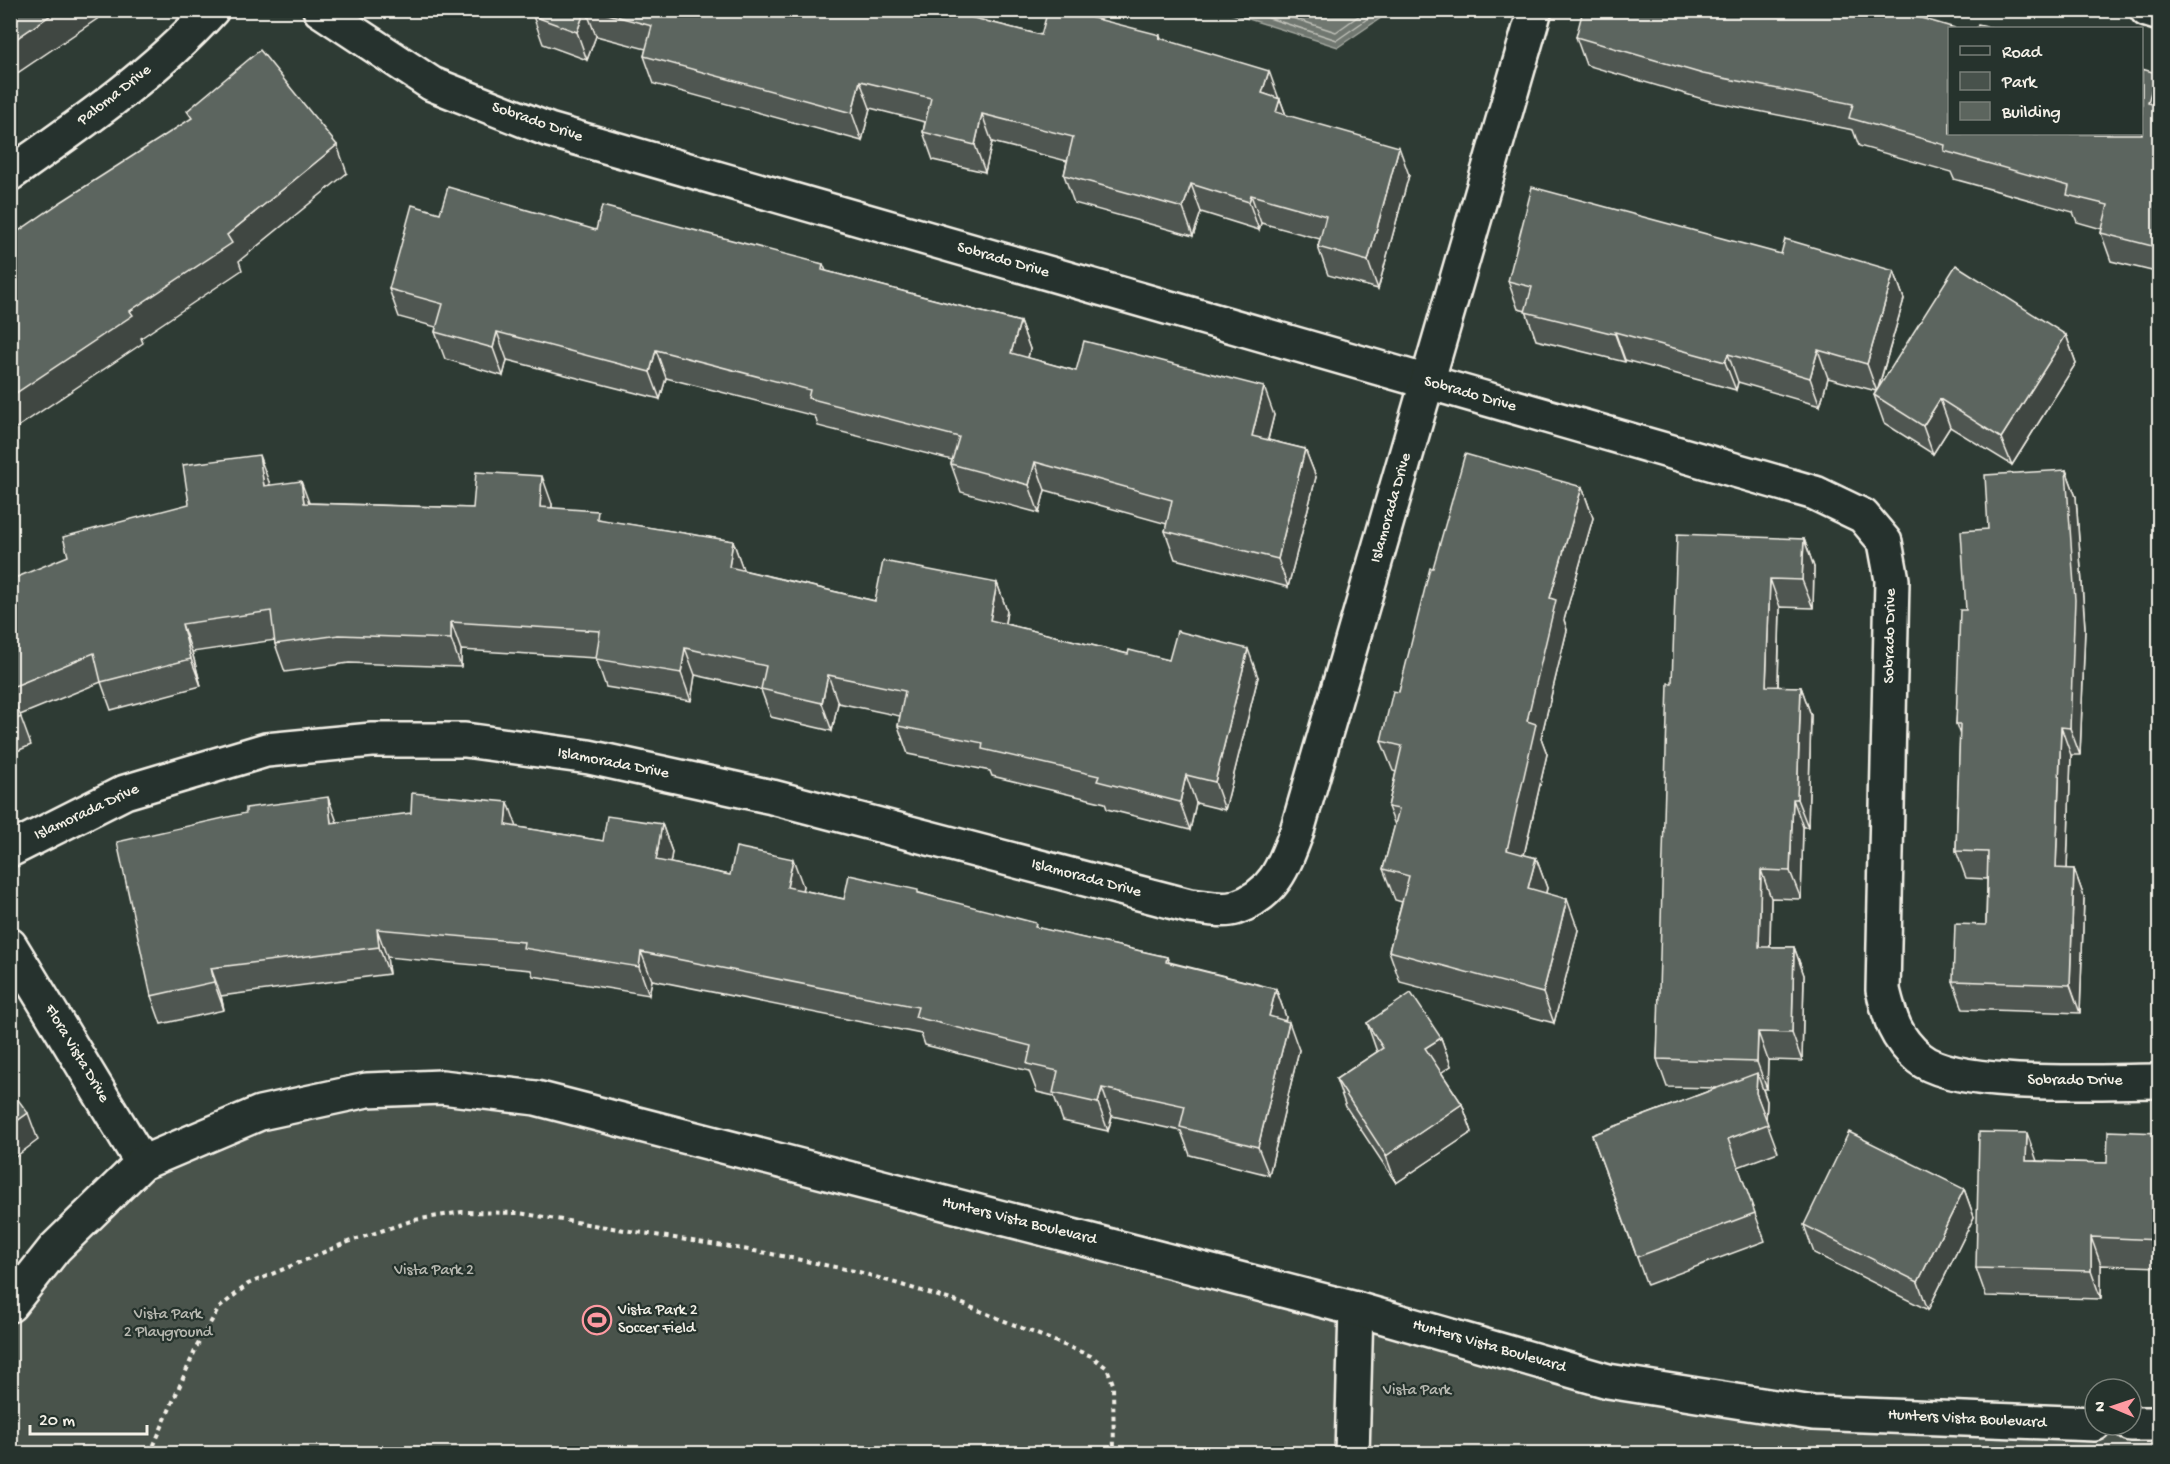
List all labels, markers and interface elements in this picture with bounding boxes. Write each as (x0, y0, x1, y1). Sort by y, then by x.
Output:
legend (1948, 27, 2143, 135)
text: Road (2002, 43, 2043, 64)
street label: Paloma Drive (74, 61, 156, 131)
text: Park (2001, 73, 2038, 94)
street label: Sobrado Drive (489, 99, 586, 148)
text: Building (2001, 103, 2061, 124)
street label: Sobrado Drive (955, 239, 1052, 283)
street label: Sobrado Drive (1422, 373, 1519, 417)
street label: Islamorada Drive (1367, 450, 1417, 565)
street label: Sobrado Drive (1881, 588, 1901, 684)
street label: Islamorada Drive (556, 744, 671, 784)
street label: Islamorada Drive (32, 780, 143, 846)
street label: Islamorada Drive (1029, 855, 1144, 903)
street label: Flora Vista Drive (39, 1001, 113, 1107)
street label: Sobrado Drive (2027, 1072, 2123, 1091)
street label: Hunters Vista Boulevard (940, 1194, 1100, 1251)
park label: Vista Park 2 (393, 1262, 474, 1281)
place label: Vista Park 2 Soccer Field (617, 1302, 698, 1339)
sports icon: Vista Park 2 Soccer Field (581, 1304, 613, 1336)
park label: Vista Park 2 Playground (124, 1306, 214, 1343)
street label: Hunters Vista Boulevard (1410, 1316, 1569, 1378)
north arrow (2083, 1377, 2143, 1437)
park label: Vista Park (1382, 1382, 1453, 1401)
scale bar (30, 1398, 147, 1436)
text: N (2092, 1400, 2111, 1412)
street label: Hunters Vista Boulevard (1887, 1406, 2048, 1434)
text: 20 m (39, 1411, 75, 1432)

